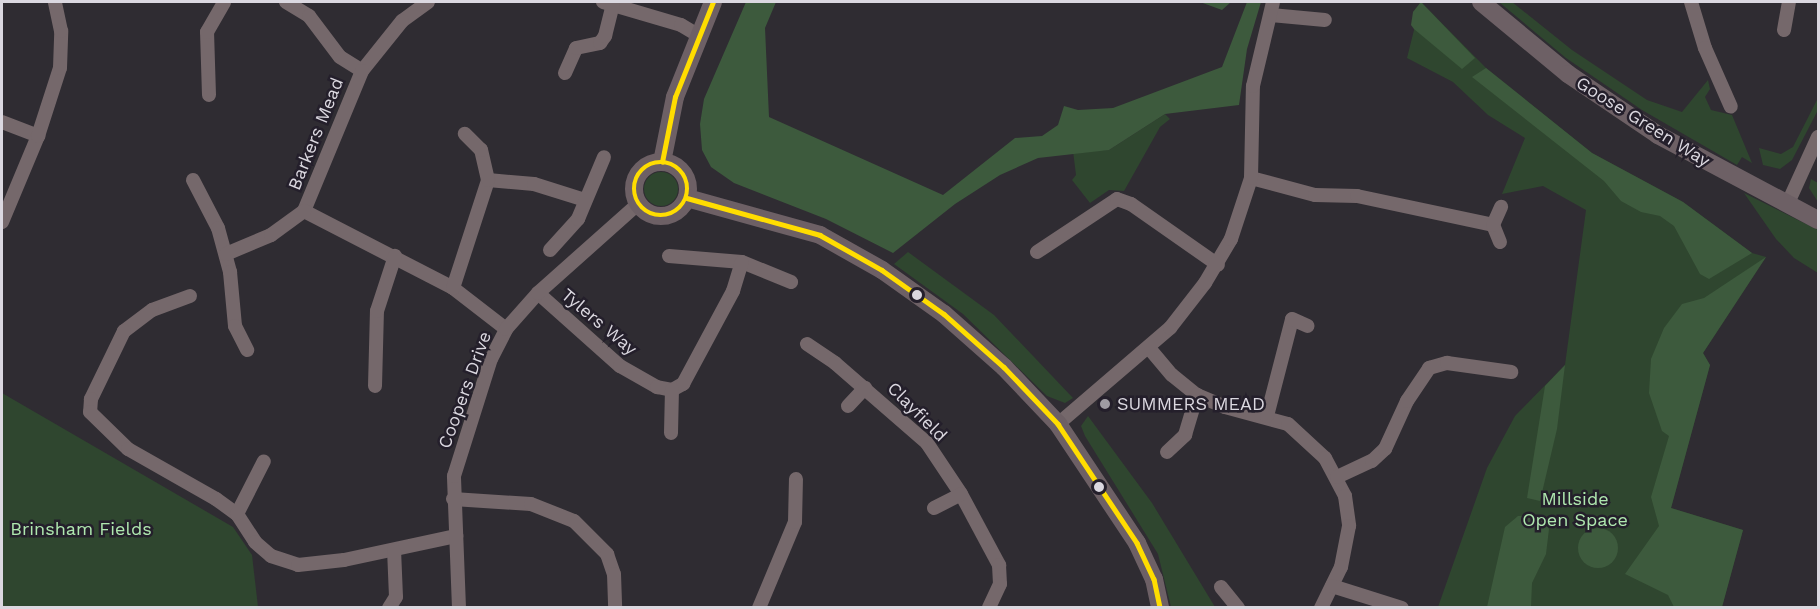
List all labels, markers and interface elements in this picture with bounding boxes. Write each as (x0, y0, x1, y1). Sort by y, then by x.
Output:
street label: Goose Green Way (1572, 72, 1714, 172)
street label: Barkers Mead (284, 75, 348, 193)
street label: Tylers Way (557, 284, 641, 360)
unlabelled marker (911, 289, 923, 301)
street label: Coopers Drive (434, 329, 496, 451)
street label: Clayfield (883, 378, 951, 446)
place label: SUMMERS MEAD (1117, 393, 1265, 415)
marker: SUMMERS MEAD (1098, 397, 1112, 411)
unlabelled marker (1093, 481, 1105, 493)
park label: Millside Open Space (1522, 489, 1628, 532)
park label: Brinsham Fields (10, 518, 152, 540)

